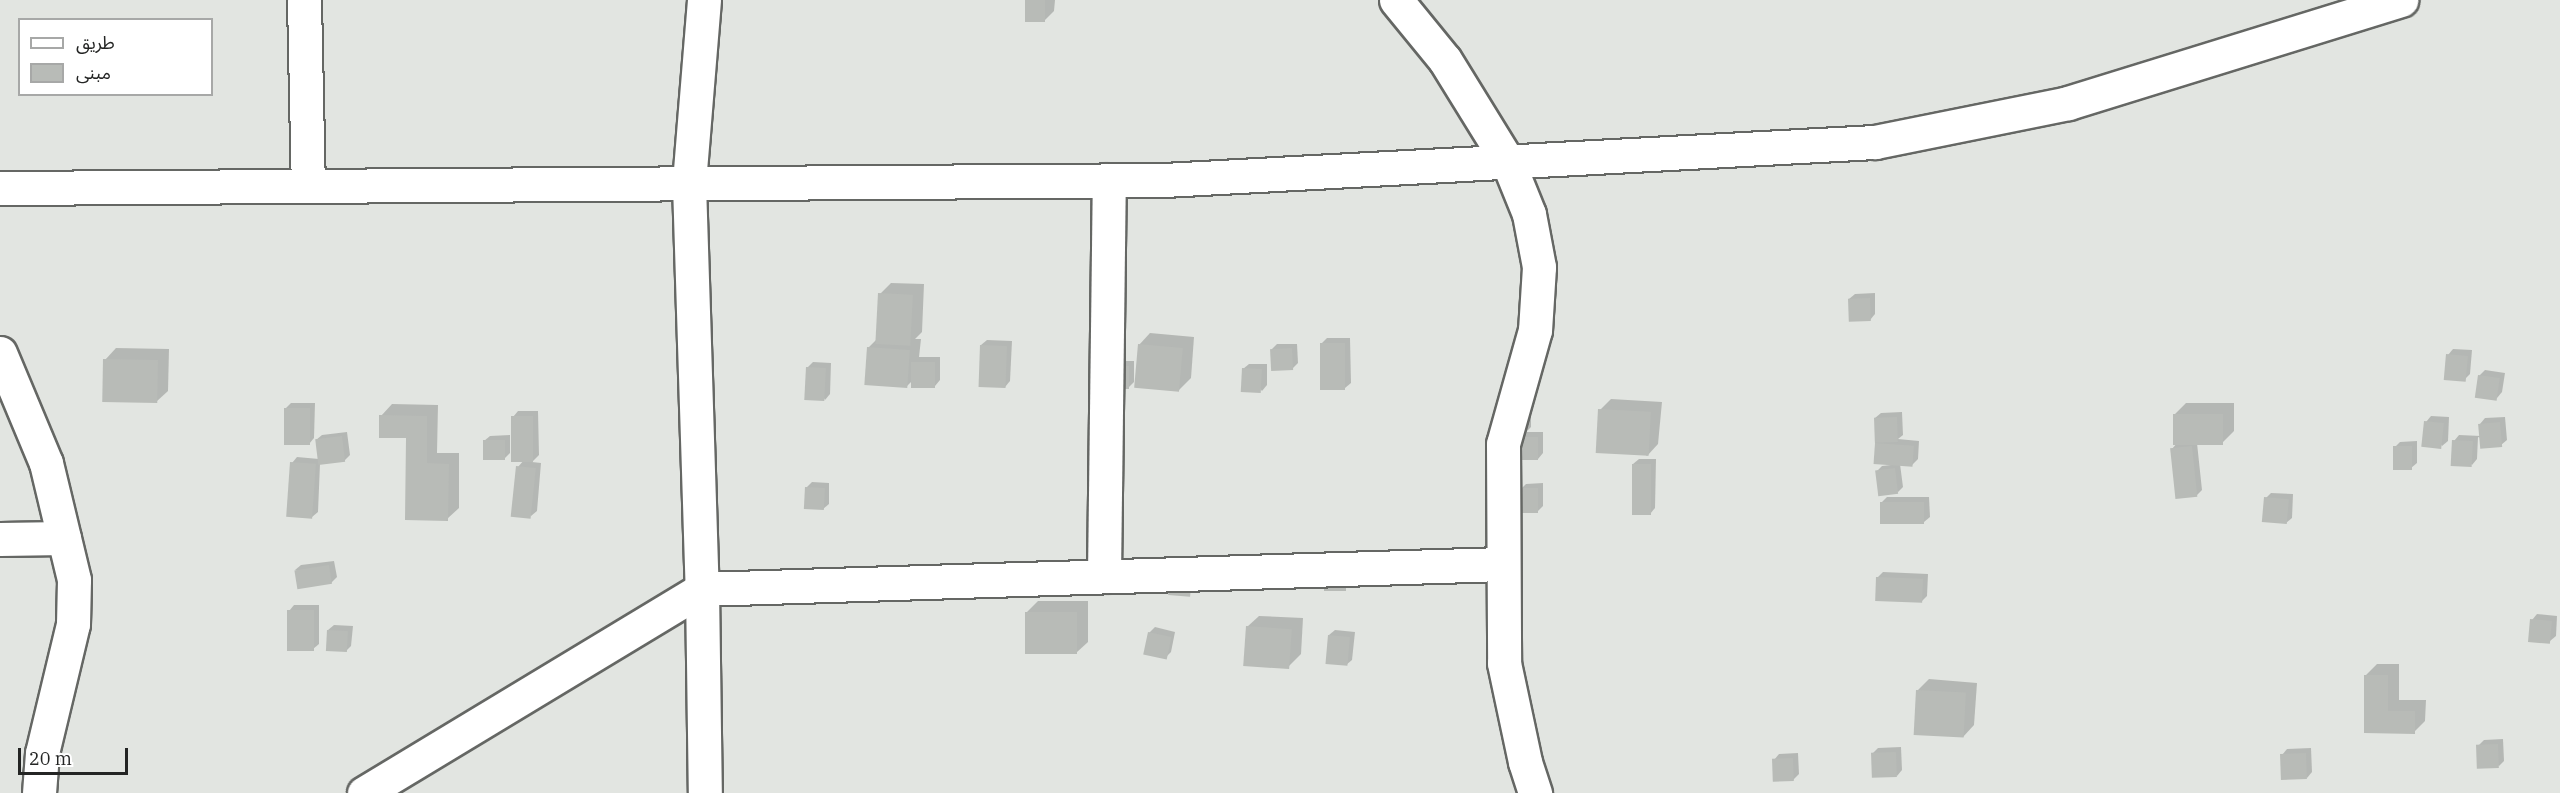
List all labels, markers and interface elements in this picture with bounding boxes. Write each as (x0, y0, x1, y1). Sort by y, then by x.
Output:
legend (18, 18, 213, 96)
text: طريق (76, 31, 115, 54)
text: مبنى (76, 61, 111, 84)
scale bar (21, 736, 130, 774)
text: 20 m (29, 747, 72, 770)

